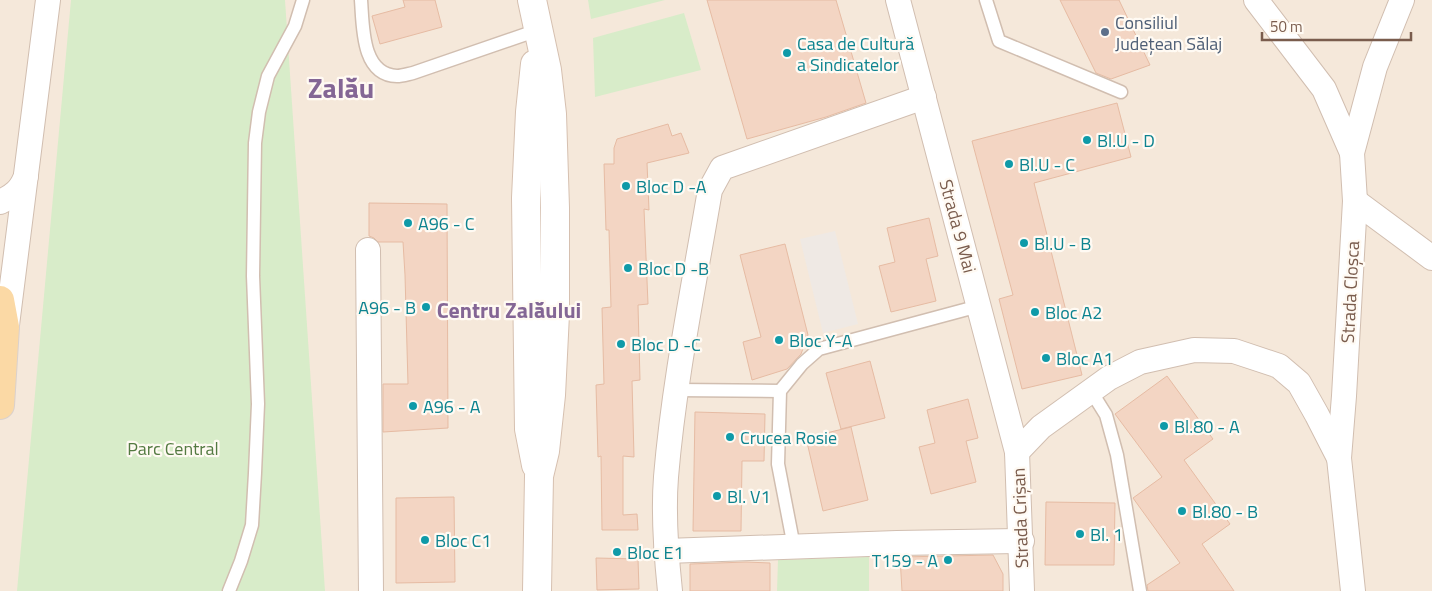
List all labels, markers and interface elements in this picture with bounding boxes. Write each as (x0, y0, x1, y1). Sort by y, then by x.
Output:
place label: Consiliul Județean Sălaj (1115, 9, 1222, 57)
scale bar (1262, 10, 1411, 42)
text: 50 m (1270, 15, 1303, 38)
marker: Consiliul Județean Sălaj (1099, 26, 1111, 38)
place label: Casa de Cultură a Sindicatelor (797, 30, 914, 78)
marker: Casa de Cultură a Sindicatelor (781, 47, 793, 59)
district label: Zalău (308, 66, 374, 109)
place label: Bl.U - D (1097, 127, 1155, 154)
marker: Bl.U - D (1081, 134, 1093, 146)
place label: Bl.U - C (1019, 151, 1075, 178)
marker: Bl.U - C (1003, 158, 1015, 170)
place label: Bloc D -A (636, 173, 707, 200)
street label: Strada 9 Mai (933, 176, 983, 276)
marker: Bloc D -A (620, 180, 632, 192)
place label: A96 - C (418, 210, 475, 237)
marker: A96 - C (402, 217, 414, 229)
place label: Bl.U - B (1034, 230, 1091, 257)
marker: Bl.U - B (1018, 237, 1030, 249)
street label: Strada Cloșca (1334, 240, 1366, 344)
place label: Bloc D -B (638, 255, 709, 282)
marker: Bloc D -B (622, 262, 634, 274)
district label: Centru Zalăului (437, 293, 581, 327)
place label: A96 - B (358, 294, 416, 321)
place label: Bloc A2 (1045, 299, 1102, 326)
marker: A96 - B (420, 301, 432, 313)
marker: Bloc A2 (1029, 306, 1041, 318)
place label: Bloc Y-A (789, 327, 853, 354)
place label: Bloc D -C (631, 331, 701, 358)
marker: Bloc Y-A (773, 334, 785, 346)
marker: Bloc D -C (615, 338, 627, 350)
place label: Bloc A1 (1056, 345, 1113, 372)
marker: Bloc A1 (1040, 352, 1052, 364)
place label: A96 - A (423, 393, 481, 420)
marker: A96 - A (407, 400, 419, 412)
place label: Bl.80 - A (1174, 413, 1240, 440)
marker: Bl.80 - A (1158, 420, 1170, 432)
place label: Crucea Rosie (740, 424, 837, 451)
marker: Crucea Rosie (724, 431, 736, 443)
park label: Parc Central (127, 435, 219, 462)
street label: Strada Crișan (1005, 467, 1035, 569)
place label: Bl. V1 (727, 483, 771, 510)
marker: Bl. V1 (711, 490, 723, 502)
place label: Bl.80 - B (1192, 498, 1258, 525)
marker: Bl.80 - B (1176, 505, 1188, 517)
place label: Bl. 1 (1090, 521, 1123, 548)
place label: Bloc C1 (435, 527, 491, 554)
marker: Bl. 1 (1074, 528, 1086, 540)
marker: Bloc C1 (419, 534, 431, 546)
place label: Bloc E1 (627, 539, 684, 566)
marker: Bloc E1 (611, 546, 623, 558)
place label: T159 - A (872, 547, 938, 574)
marker: T159 - A (942, 554, 954, 566)

